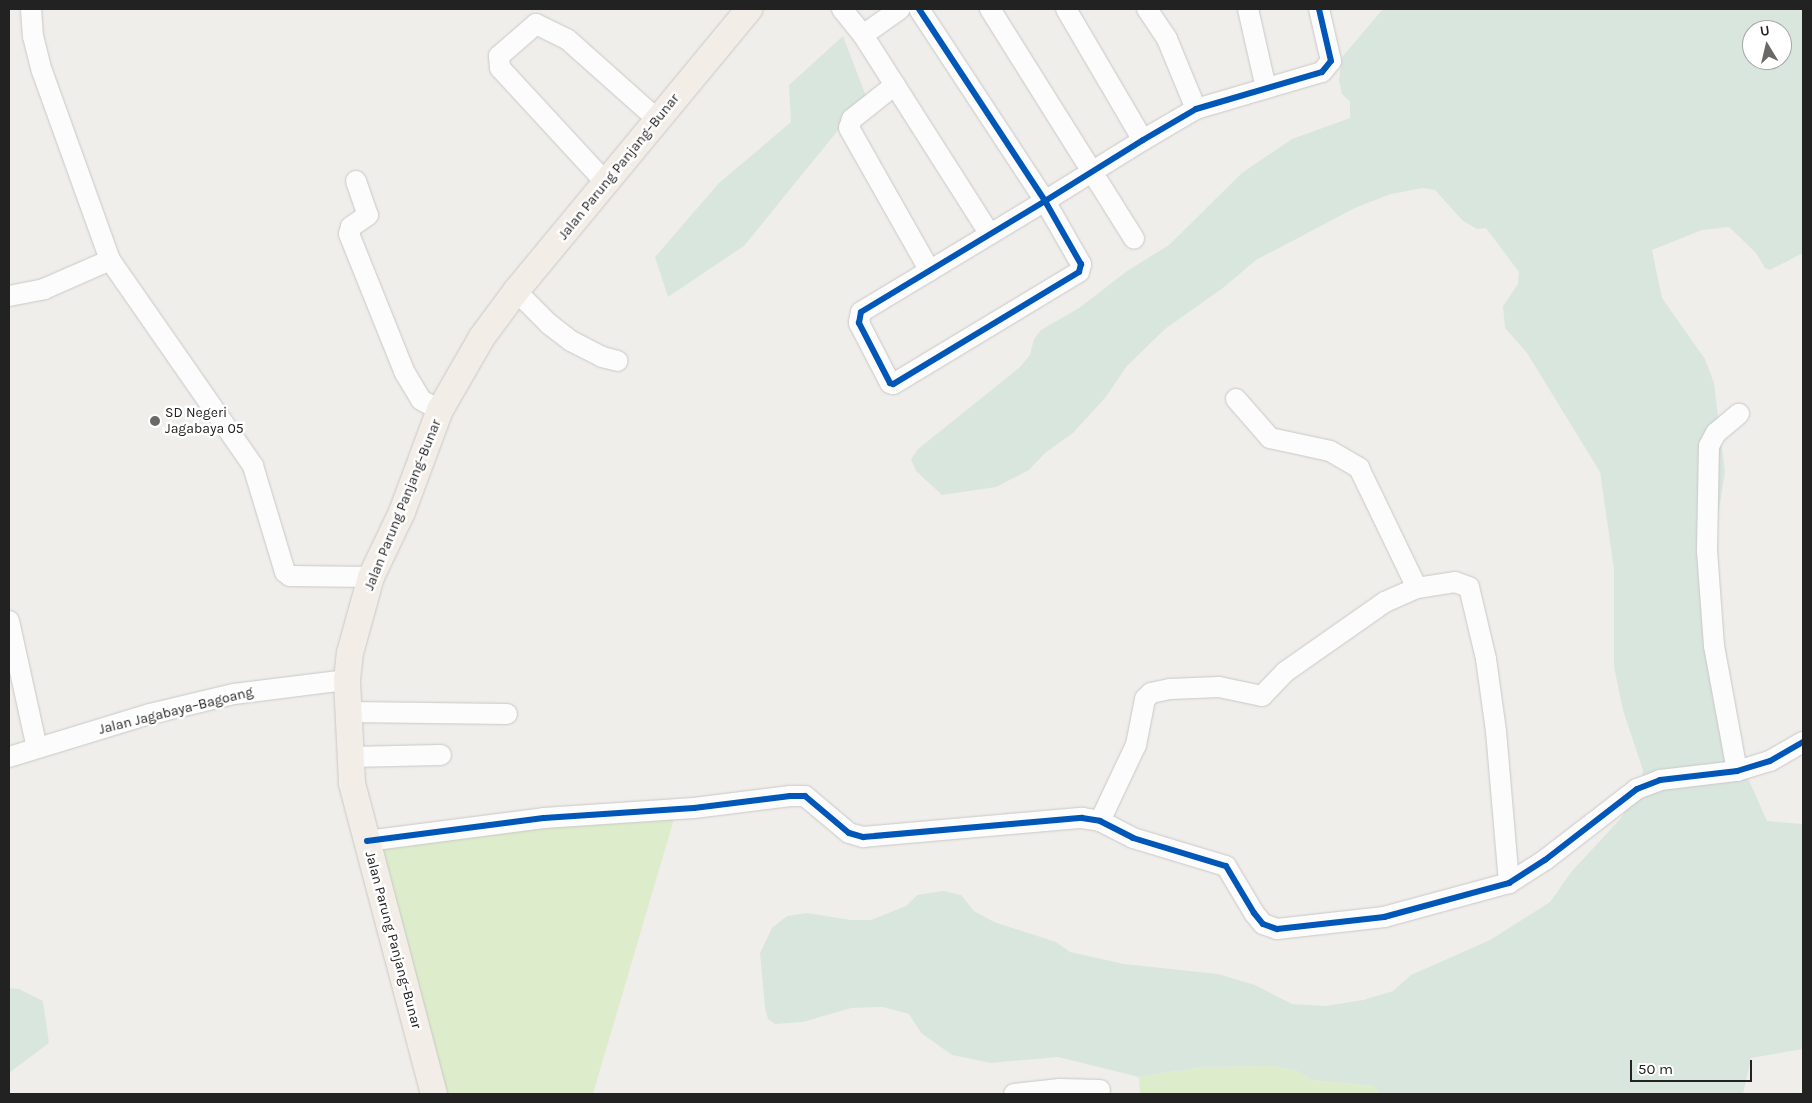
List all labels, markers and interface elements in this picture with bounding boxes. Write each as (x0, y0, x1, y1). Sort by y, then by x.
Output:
north arrow (1742, 20, 1792, 70)
text: U (1759, 22, 1771, 40)
street label: Jalan Parung Panjang–Bunar (555, 91, 683, 243)
place label: SD Negeri Jagabaya 05 (165, 405, 244, 438)
marker: SD Negeri Jagabaya 05 (149, 415, 161, 427)
street label: Jalan Parung Panjang–Bunar (361, 417, 445, 593)
street label: Jalan Jagabaya–Bagoang (97, 684, 255, 738)
street label: Jalan Parung Panjang–Bunar (361, 850, 425, 1030)
scale bar (1632, 1050, 1754, 1082)
text: 50 m (1638, 1060, 1673, 1078)

